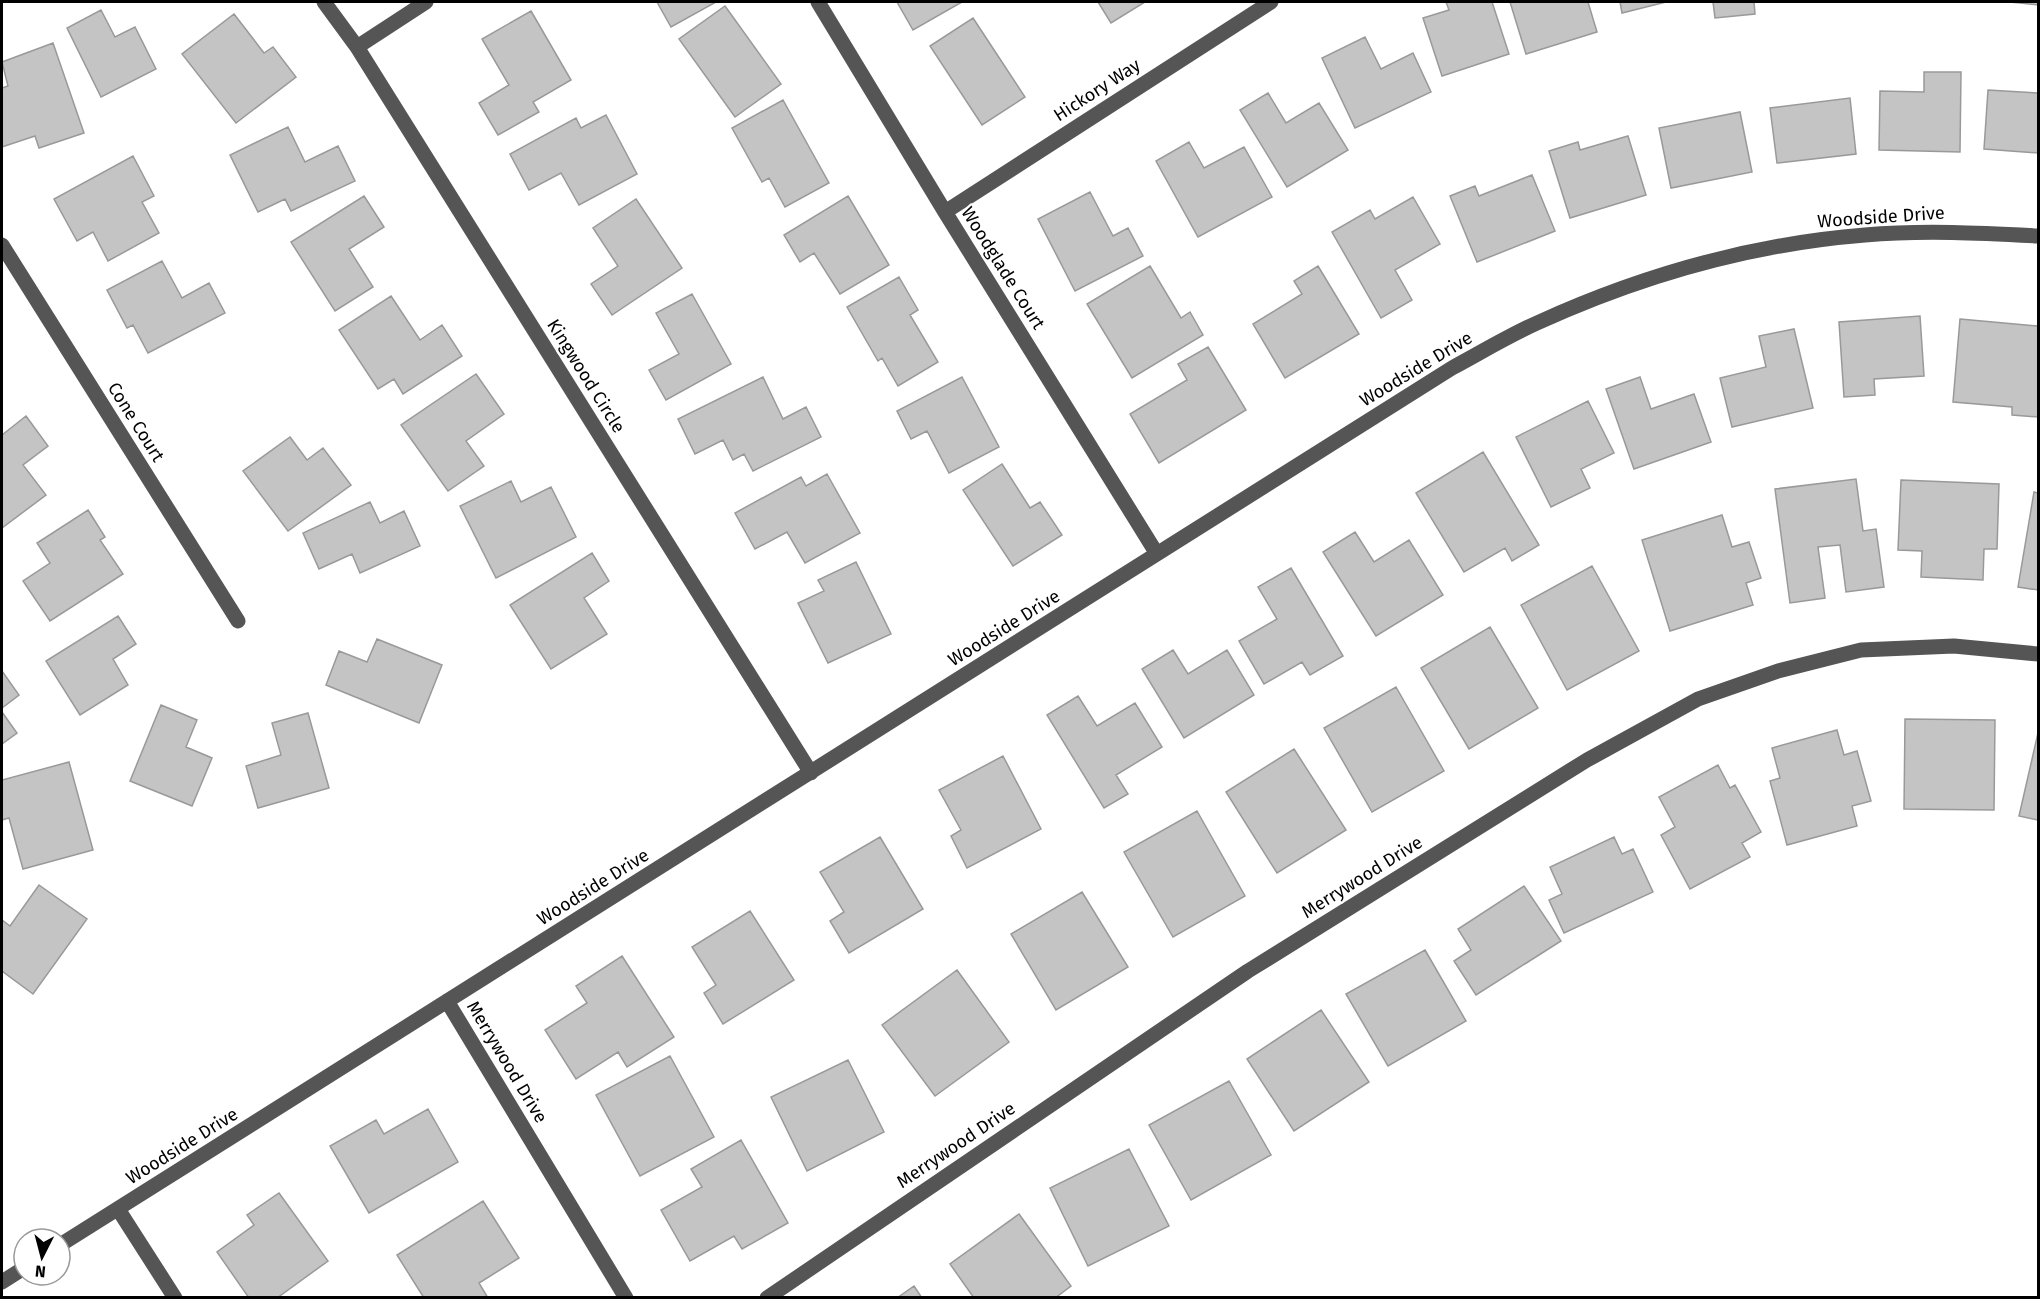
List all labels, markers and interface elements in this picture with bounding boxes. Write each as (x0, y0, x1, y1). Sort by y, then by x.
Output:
street label: Hickory Way (1050, 54, 1145, 126)
street label: Woodside Drive (1817, 202, 1945, 232)
street label: Woodglade Court (956, 203, 1050, 334)
street label: Kingwood Circle (542, 315, 630, 437)
street label: Woodside Drive (1356, 327, 1476, 411)
street label: Cone Court (103, 378, 169, 466)
street label: Woodside Drive (944, 585, 1064, 671)
street label: Merrywood Drive (1298, 831, 1426, 923)
street label: Woodside Drive (533, 844, 653, 930)
street label: Merrywood Drive (462, 997, 552, 1127)
street label: Merrywood Drive (893, 1097, 1019, 1193)
street label: Woodside Drive (122, 1103, 242, 1189)
north arrow (12, 1227, 72, 1287)
text: N (34, 1261, 47, 1281)

